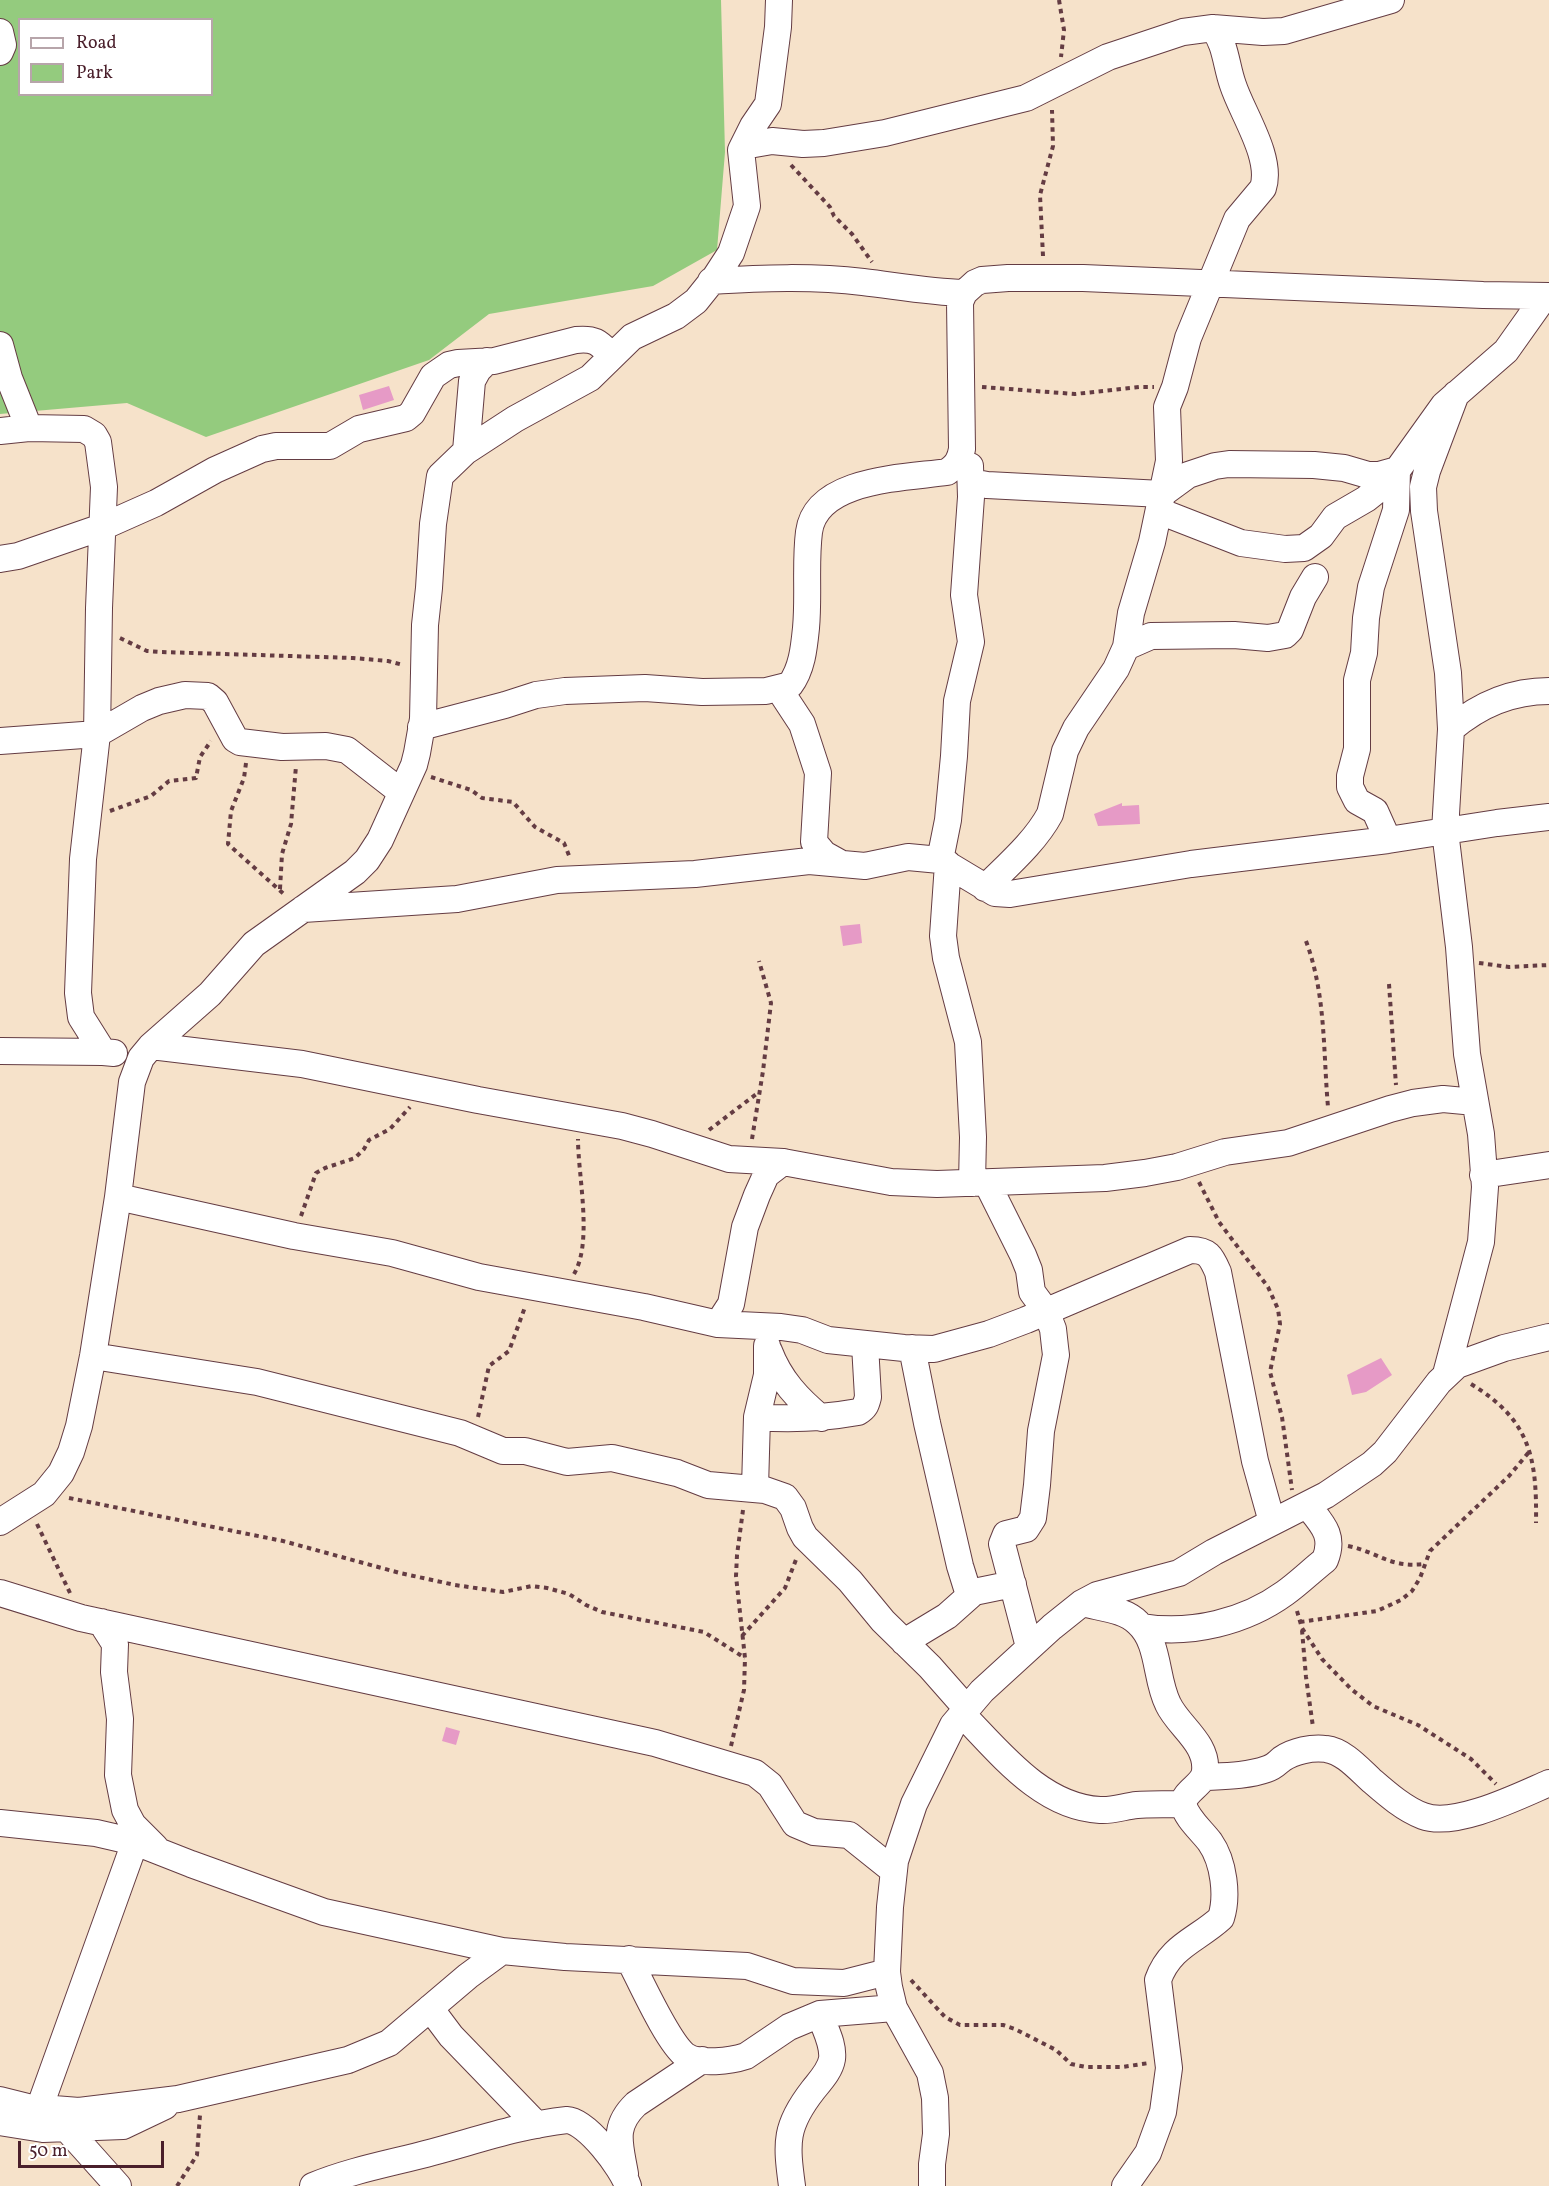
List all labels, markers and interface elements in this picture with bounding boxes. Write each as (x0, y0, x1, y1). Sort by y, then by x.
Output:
legend (18, 18, 213, 96)
text: Road (76, 31, 117, 56)
text: Park (76, 61, 113, 86)
scale bar (21, 2129, 166, 2167)
text: 50 m (29, 2139, 68, 2164)

